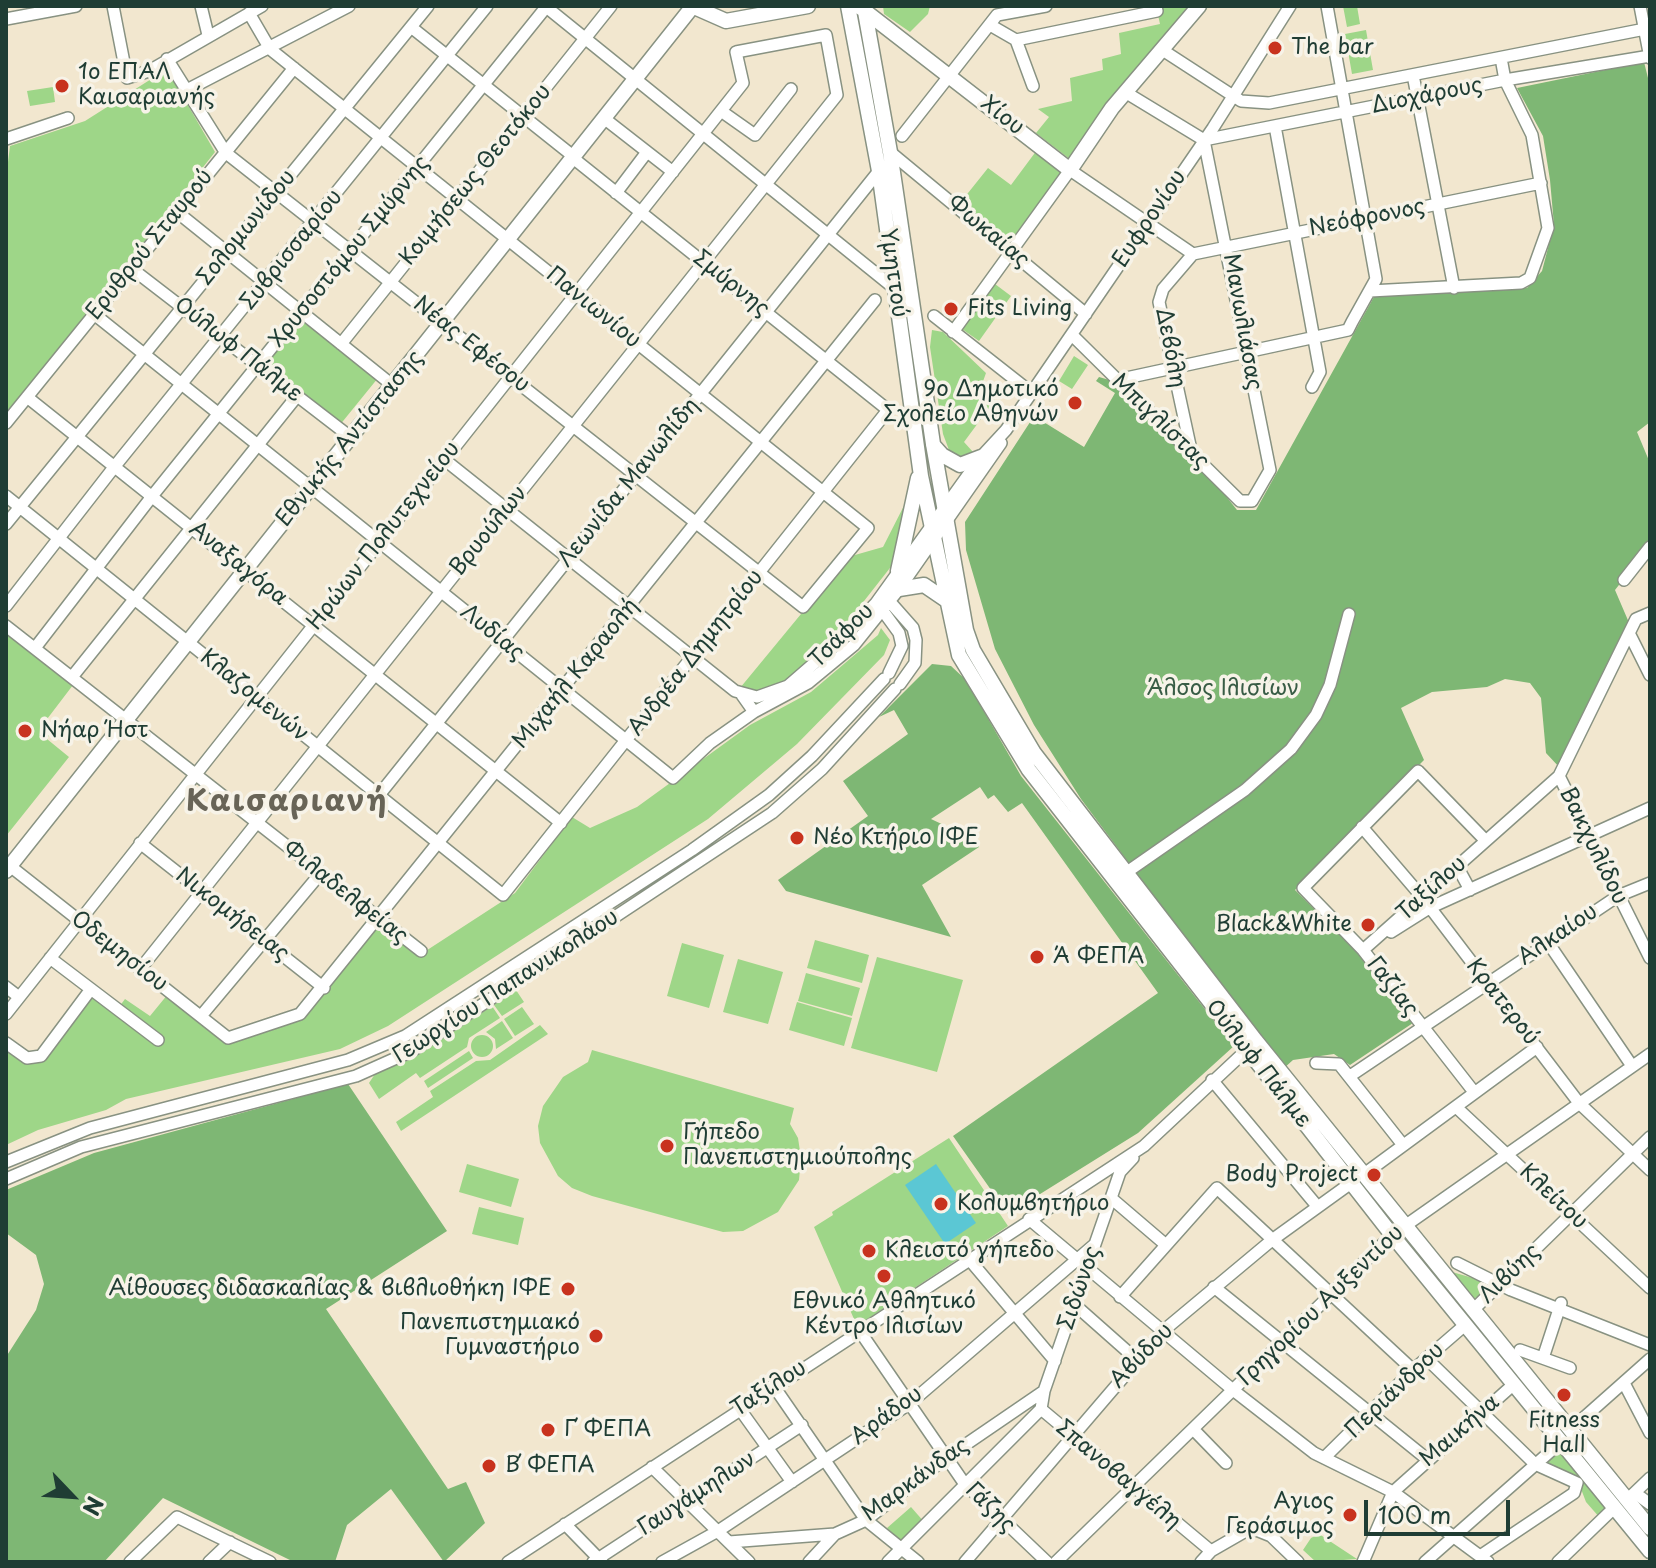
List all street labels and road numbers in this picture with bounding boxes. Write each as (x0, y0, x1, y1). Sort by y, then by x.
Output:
street label: Διοχάρους (1369, 72, 1485, 120)
street label: Κοιμήσεως Θεοτόκου (395, 79, 557, 271)
street label: Χίου (975, 91, 1029, 141)
street label: Χρυσοστόμου Σμύρνης (265, 151, 435, 353)
street label: Ερυθρού Σταυρού (81, 164, 219, 326)
street label: Σολομωνίδου (192, 165, 302, 291)
street label: Ευφρονίου (1108, 165, 1192, 273)
street label: Συβρισσαρίου (235, 185, 349, 315)
street label: Φωκαίας (942, 190, 1034, 274)
street label: Νεόφρονος (1307, 194, 1427, 242)
street label: Υμηττού (874, 227, 912, 319)
street label: Σμύρνης (688, 245, 774, 323)
street label: Μανωλιάσας (1217, 252, 1267, 392)
street label: Πανιωνίου (540, 262, 646, 354)
street label: Νέας Εφέσου (408, 291, 534, 399)
street label: Ούλωφ Πάλμε (169, 292, 307, 408)
street label: Δεβόλη (1149, 306, 1191, 390)
street label: Εθνικής Αντίστασης (271, 346, 429, 532)
street label: Μπιγλίστας (1106, 369, 1214, 475)
street label: Λεωνίδα Μανωλίδη (553, 393, 705, 573)
street label: Ηρώων Πολυτεχνείου (302, 436, 466, 636)
street label: Βρυούλων (445, 481, 533, 581)
street label: Αναξαγόρα (184, 516, 292, 612)
street label: Ανδρέα Δημητρίου (623, 565, 769, 741)
street label: Μιχαήλ Καραολή (507, 594, 645, 754)
street label: Τσάφου (804, 598, 880, 674)
street label: Λυδίας (455, 599, 529, 667)
street label: Κλαζομενών (195, 644, 313, 748)
street label: Βακχυλίδου (1553, 783, 1633, 909)
street label: Φιλαδελφείας (277, 836, 413, 950)
street label: Ταξίλου (1392, 851, 1472, 927)
street label: Νικομήδειας (170, 863, 294, 967)
street label: Αλκαίου (1513, 899, 1603, 971)
street label: Γεωργίου Παπανικολάου (388, 904, 624, 1070)
street label: Οδεμησίου (65, 906, 173, 998)
street label: Γαζίας (1361, 952, 1423, 1022)
street label: Κρατερού (1460, 953, 1544, 1051)
street label: Ούλωφ Πάλμε (1200, 995, 1316, 1133)
street label: Κλείτου (1514, 1159, 1592, 1235)
street label: Γρηγορίου Αυξεντίου (1233, 1220, 1409, 1392)
street label: Λιβύης (1474, 1239, 1546, 1309)
street label: Σιδώνος (1053, 1243, 1107, 1333)
street label: Αβύδου (1105, 1318, 1179, 1394)
street label: Περιάνδρου (1340, 1337, 1450, 1445)
street label: Ταξίλου (726, 1355, 812, 1423)
street label: Αράδου (846, 1381, 928, 1451)
street label: Μαικήνα (1415, 1389, 1505, 1473)
street label: Σπανοβαγγέλη (1050, 1415, 1186, 1535)
street label: Μαρκάνδας (858, 1432, 974, 1528)
street label: Γαυγάμηλων (633, 1446, 761, 1542)
street label: Γάζης (959, 1477, 1021, 1539)

